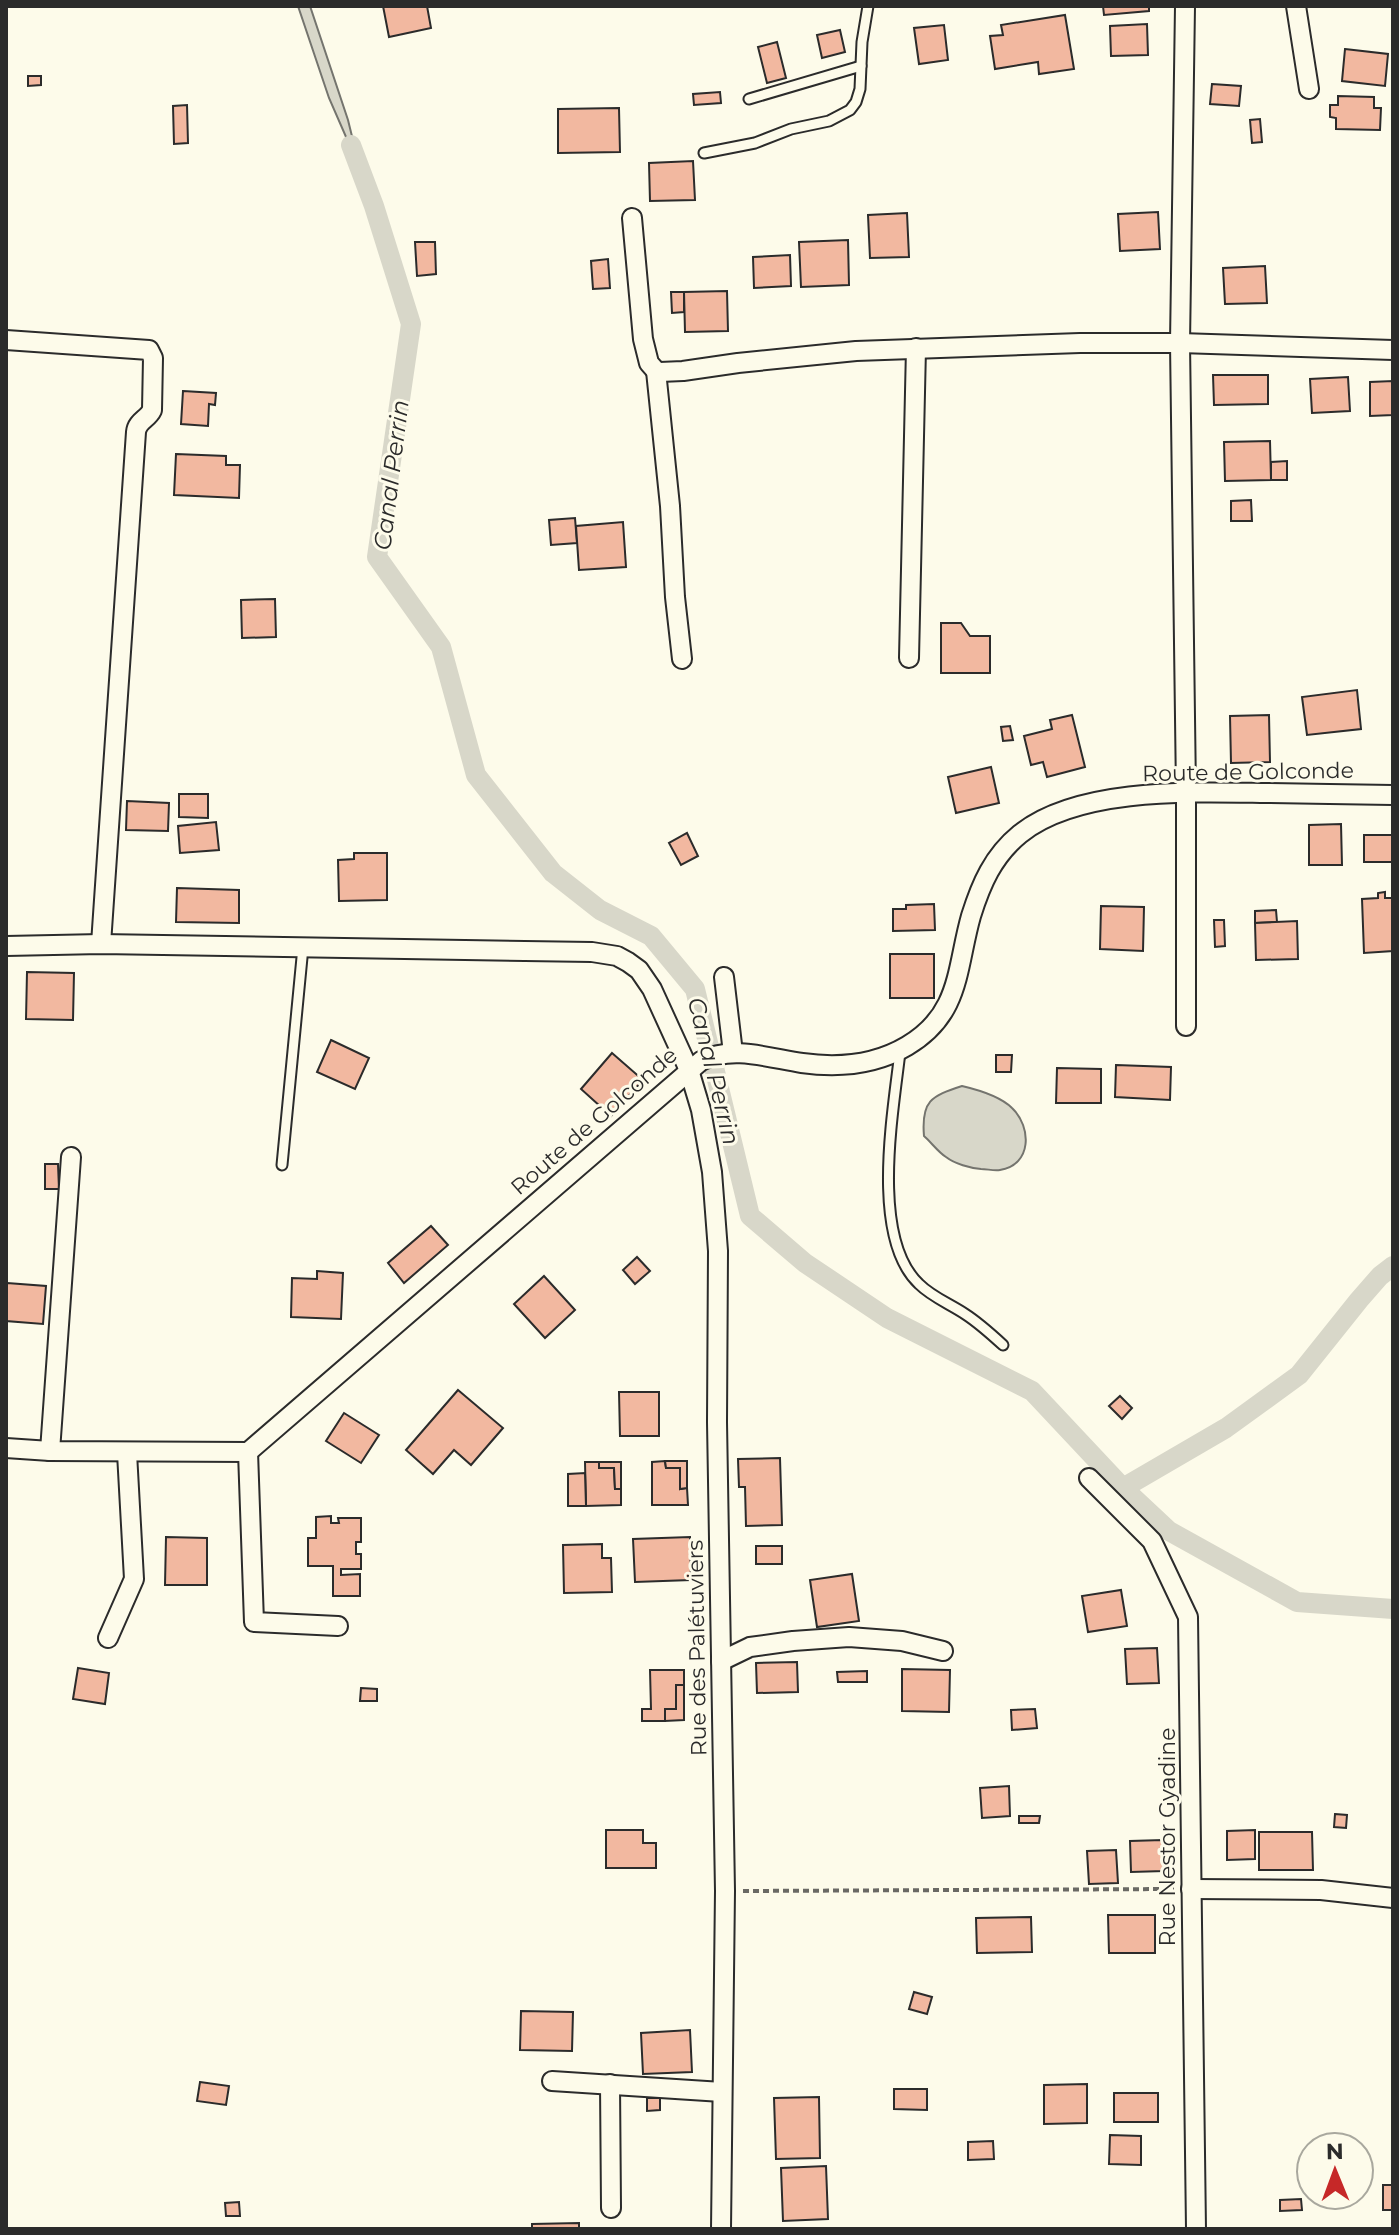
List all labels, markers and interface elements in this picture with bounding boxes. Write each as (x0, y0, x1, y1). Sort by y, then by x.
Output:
water label: Canal Perrin (367, 398, 415, 552)
street label: Route de Golconde (1142, 757, 1354, 787)
water label: Canal Perrin (682, 994, 746, 1148)
street label: Route de Golconde (505, 1041, 683, 1201)
street label: Rue des Palétuviers (682, 1539, 712, 1756)
street label: Rue Nestor Gyadine (1154, 1727, 1181, 1947)
north arrow (1295, 2131, 1375, 2211)
text: N (1326, 2138, 1344, 2165)

